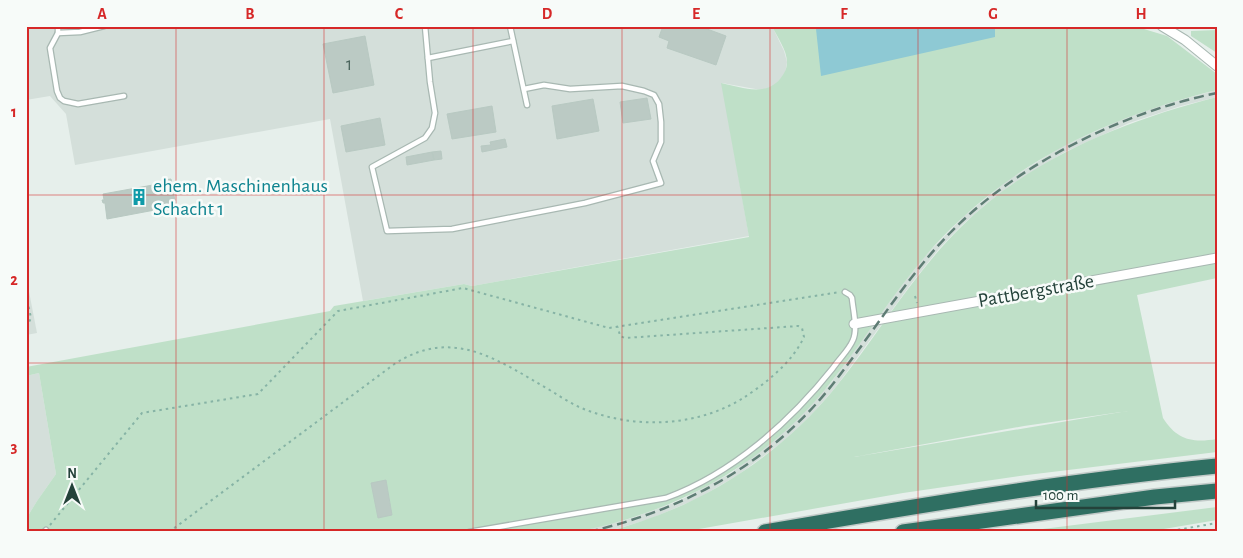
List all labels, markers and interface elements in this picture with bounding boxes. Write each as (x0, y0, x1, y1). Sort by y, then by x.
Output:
text: A (97, 6, 107, 22)
text: B (245, 6, 255, 22)
text: C (395, 6, 404, 22)
text: D (542, 6, 553, 22)
text: E (692, 6, 700, 22)
text: F (840, 6, 848, 22)
text: G (988, 6, 998, 22)
text: H (1135, 6, 1147, 22)
house number: 1 (346, 56, 352, 74)
text: 1 (11, 104, 17, 120)
place label: ehem. Maschinenhaus Schacht 1 (153, 176, 328, 219)
building icon: ehem. Maschinenhaus Schacht 1 (129, 187, 149, 207)
street label: Pattbergstraße (977, 271, 1095, 311)
text: 2 (10, 272, 18, 288)
text: 3 (11, 439, 18, 455)
north arrow (48, 460, 98, 510)
text: N (67, 467, 77, 481)
scale bar (1036, 478, 1174, 510)
text: 100 m (1043, 488, 1078, 503)

